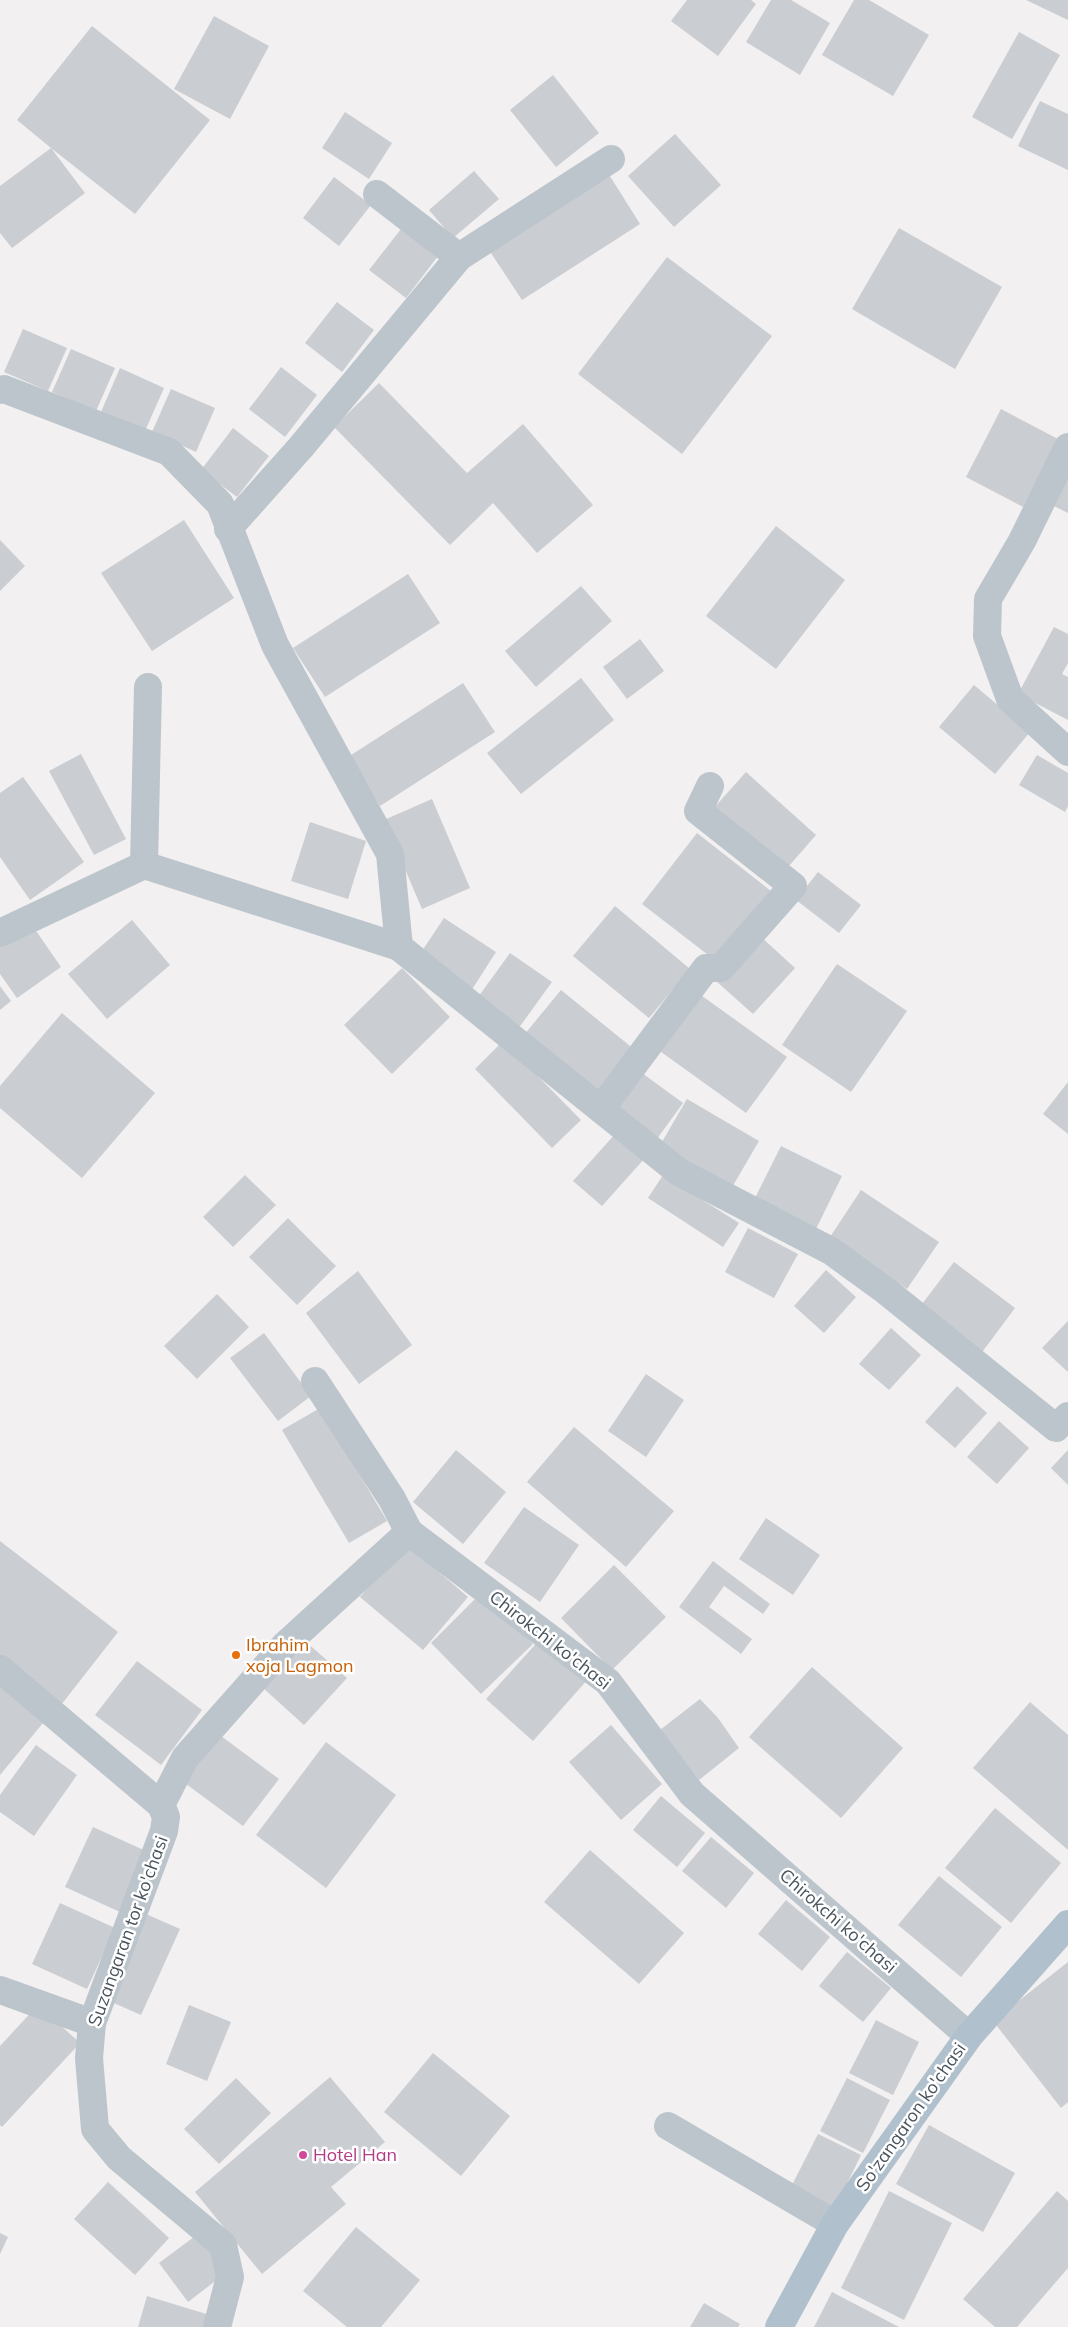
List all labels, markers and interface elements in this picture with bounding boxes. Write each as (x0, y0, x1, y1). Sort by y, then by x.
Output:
street label: Chirokchi ko'chasi (485, 1585, 616, 1694)
place label: Ibrahim xoja Lagmon (246, 1633, 354, 1677)
marker: Ibrahim xoja Lagmon (230, 1649, 242, 1661)
street label: Suzangaran tor ko'chasi (82, 1833, 173, 2029)
street label: Chirokchi ko'chasi (775, 1863, 902, 1978)
street label: So'zangaron ko'chasi (851, 2038, 971, 2196)
place label: Hotel Han (313, 2143, 397, 2166)
marker: Hotel Han (297, 2149, 309, 2161)

